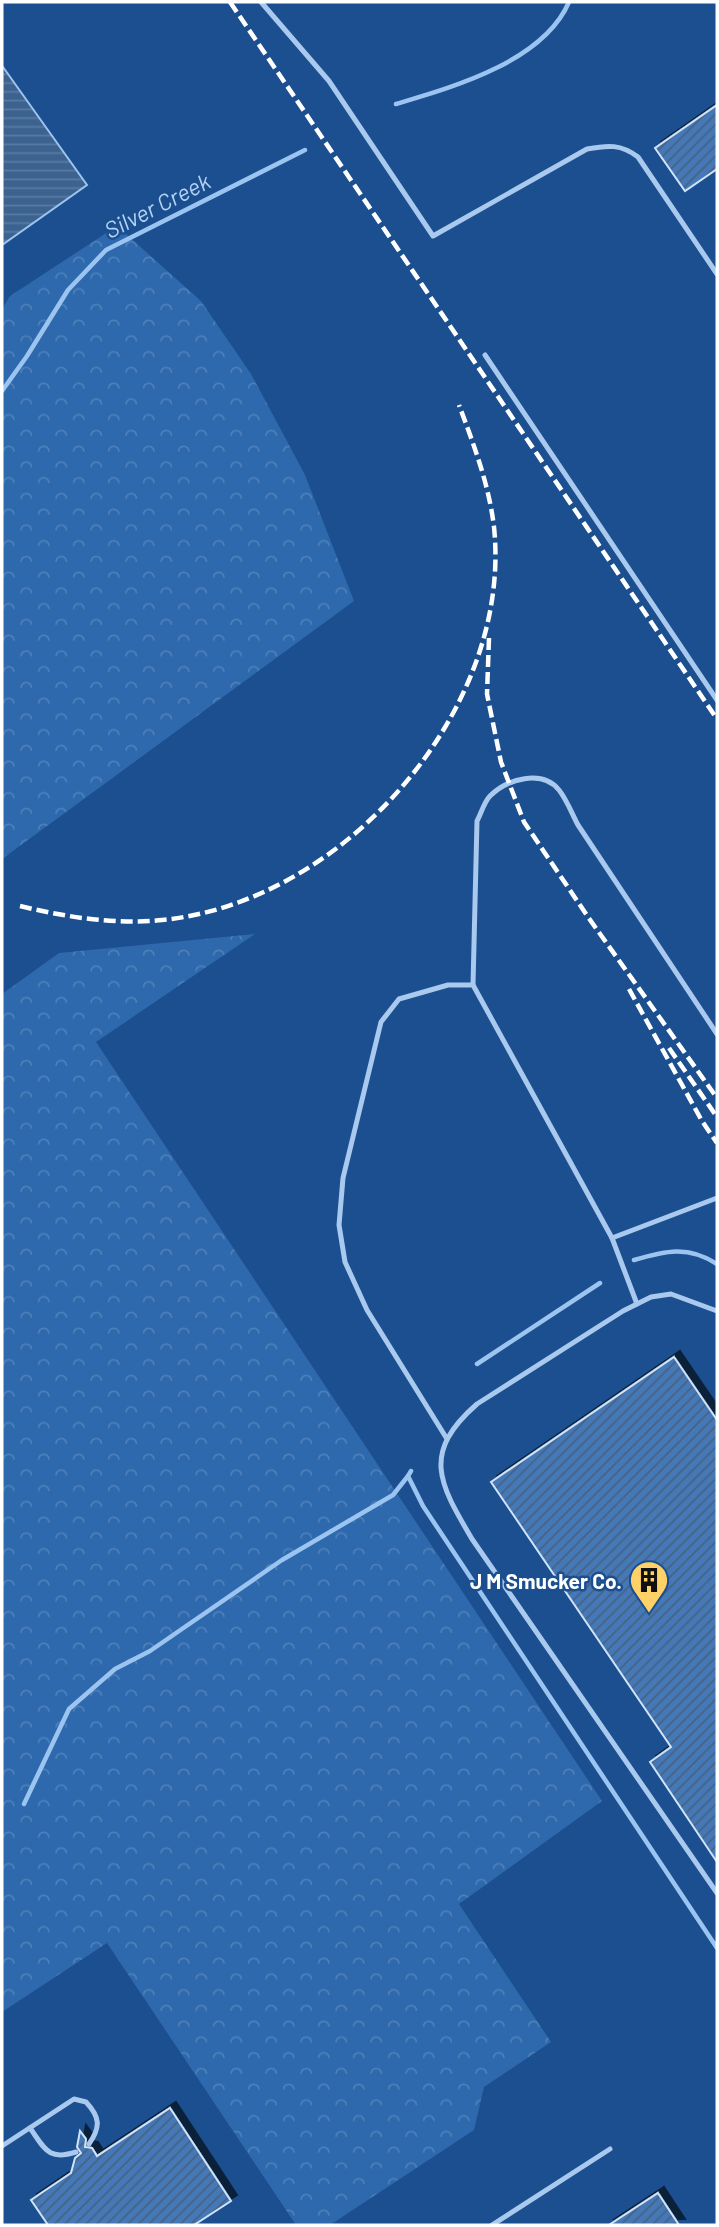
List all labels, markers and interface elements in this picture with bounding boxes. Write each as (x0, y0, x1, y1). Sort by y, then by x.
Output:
water label: Silver Creek (99, 166, 215, 244)
building icon: J M Smucker Co. (628, 1559, 670, 1614)
place label: J M Smucker Co. (470, 1568, 622, 1593)

